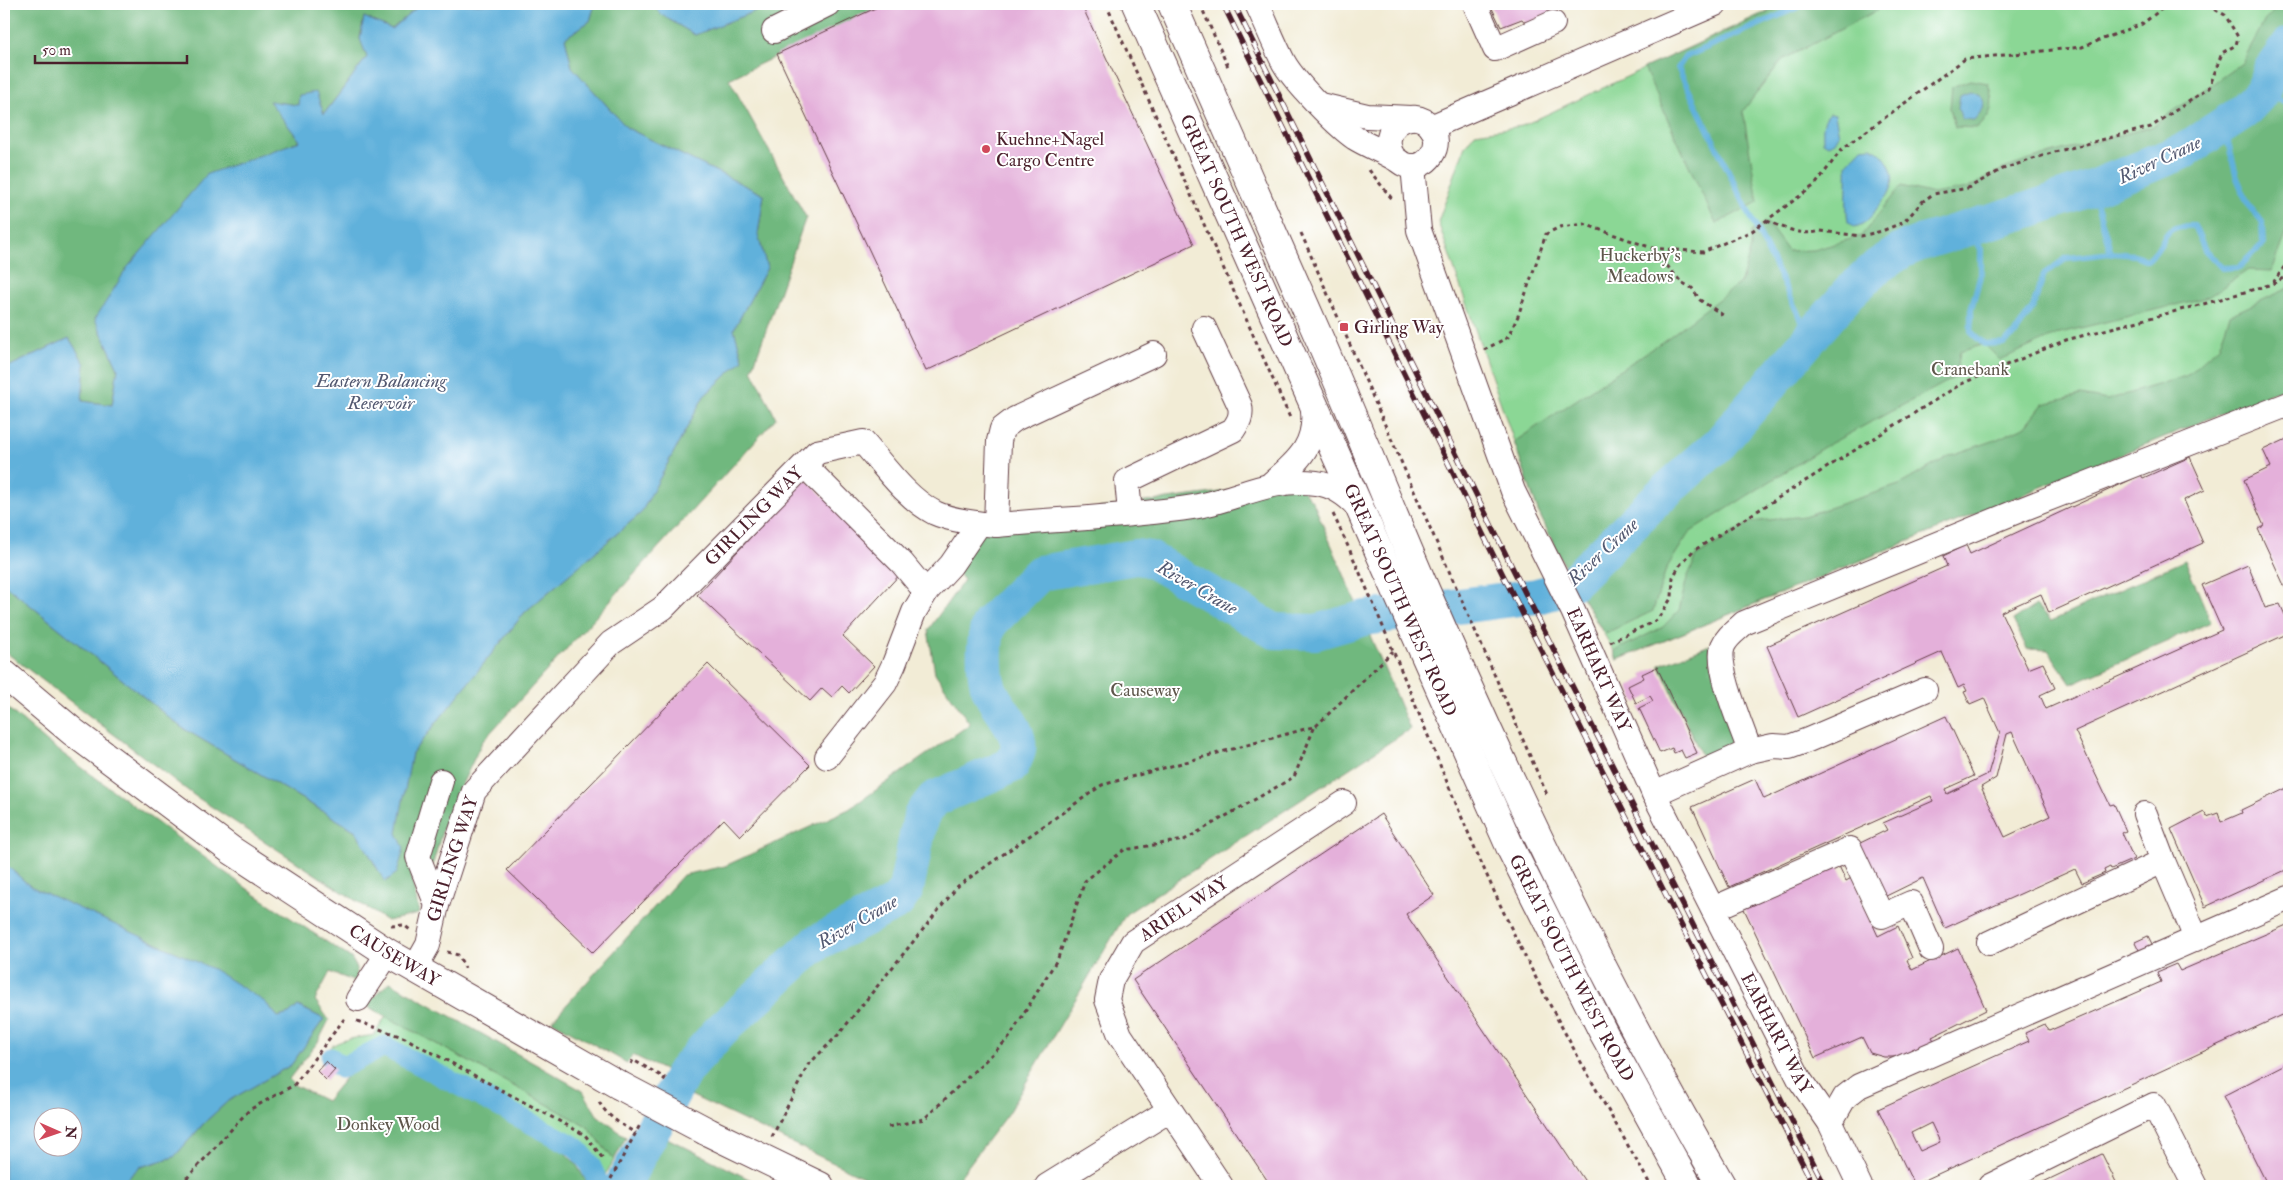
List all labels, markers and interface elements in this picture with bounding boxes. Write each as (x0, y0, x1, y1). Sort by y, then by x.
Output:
scale bar (35, 32, 188, 64)
text: 50 m (42, 41, 71, 60)
street label: GREAT SOUTH WEST ROAD (1174, 111, 1298, 351)
place label: Kuehne+Nagel Cargo Centre (996, 128, 1105, 172)
water label: River Crane (2113, 130, 2205, 190)
marker: Kuehne+Nagel Cargo Centre (980, 143, 992, 155)
park label: Huckerby's Meadows (1599, 244, 1681, 288)
place label: Girling Way (1354, 316, 1445, 339)
marker: Girling Way (1338, 321, 1350, 333)
park label: Cranebank (1931, 358, 2009, 381)
water label: Eastern Balancing Reservoir (313, 369, 447, 415)
street label: GIRLING WAY (700, 461, 809, 571)
street label: GREAT SOUTH WEST ROAD (1338, 480, 1462, 720)
water label: River Crane (1561, 512, 1644, 591)
water label: River Crane (1152, 555, 1243, 621)
street label: EARHART WAY (1561, 604, 1636, 736)
park label: Causeway (1110, 679, 1181, 702)
street label: GIRLING WAY (423, 792, 484, 924)
street label: GREAT SOUTH WEST ROAD (1504, 851, 1639, 1086)
street label: ARIEL WAY (1134, 871, 1233, 947)
water label: River Crane (812, 889, 903, 955)
street label: CAUSEWAY (344, 919, 445, 993)
street label: EARHART WAY (1735, 969, 1818, 1100)
north arrow (32, 1108, 82, 1158)
park label: Donkey Wood (336, 1113, 440, 1136)
text: N (62, 1125, 79, 1139)

